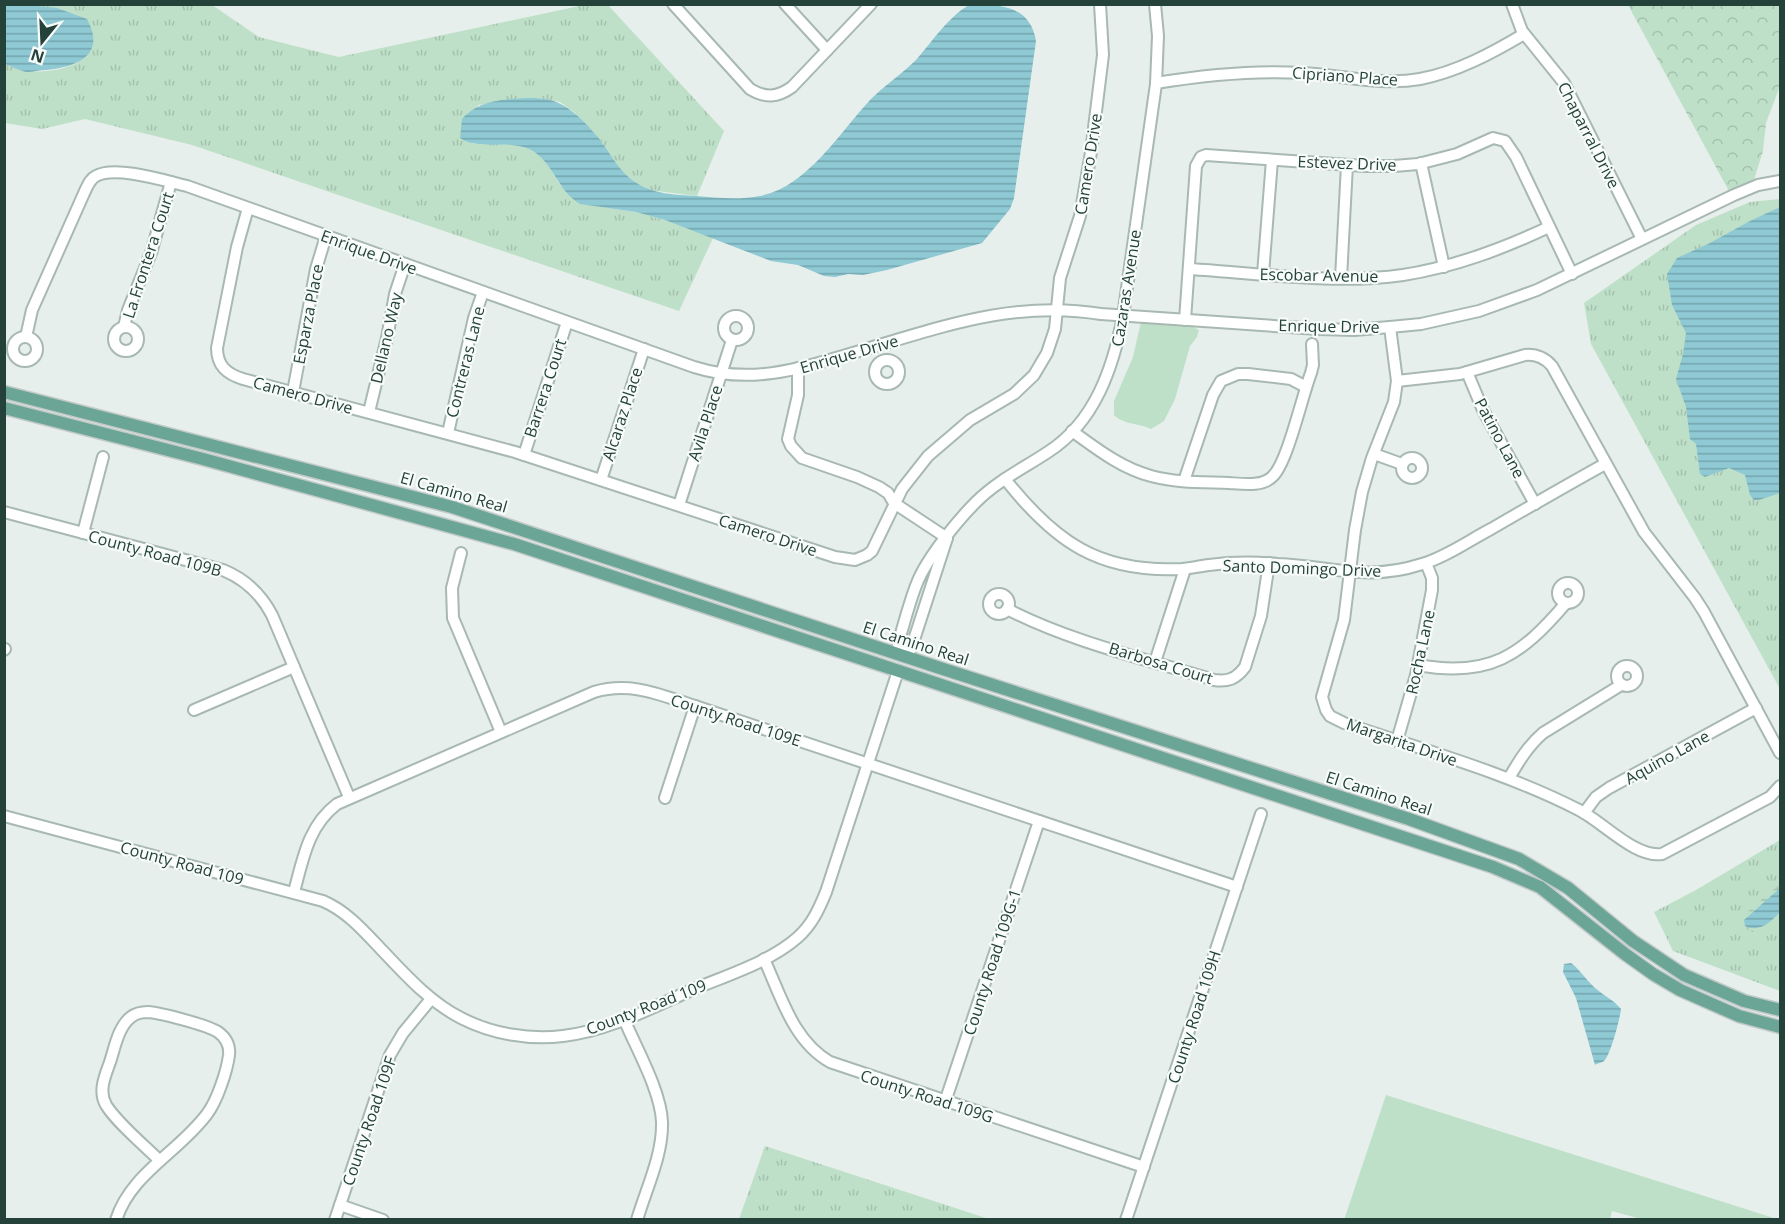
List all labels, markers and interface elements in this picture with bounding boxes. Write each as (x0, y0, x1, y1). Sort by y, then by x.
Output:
north arrow (12, 12, 72, 72)
text: N (28, 44, 47, 69)
street label: Cipriano Place (1291, 61, 1399, 91)
street label: Chaparral Drive (1553, 78, 1625, 192)
street label: Camero Drive (1069, 112, 1107, 216)
street label: Estevez Drive (1297, 150, 1397, 176)
street label: La Frontera Court (117, 189, 179, 321)
street label: Enrique Drive (318, 224, 420, 280)
street label: Cazaras Avenue (1106, 228, 1146, 348)
street label: Esparza Place (288, 262, 328, 366)
street label: Escobar Avenue (1259, 263, 1379, 287)
street label: Dellano Way (365, 289, 407, 386)
street label: Contreras Lane (441, 304, 489, 420)
street label: Enrique Drive (1278, 314, 1380, 338)
street label: Enrique Drive (797, 329, 901, 379)
street label: Barrera Court (519, 336, 571, 440)
street label: Alcaraz Place (597, 364, 647, 464)
street label: Camero Drive (251, 371, 355, 419)
street label: Avila Place (682, 382, 728, 464)
street label: Patino Lane (1470, 394, 1530, 482)
street label: El Camino Real (398, 466, 510, 518)
street label: Camero Drive (716, 509, 820, 561)
street label: County Road 109B (86, 525, 224, 581)
street label: Santo Domingo Drive (1222, 554, 1382, 582)
street label: Rocha Lane (1400, 608, 1440, 696)
street label: El Camino Real (860, 615, 972, 671)
street label: Barbosa Court (1106, 637, 1216, 689)
street label: County Road 109E (668, 689, 804, 751)
street label: Margarita Drive (1344, 713, 1460, 771)
street label: Aquino Lane (1621, 725, 1713, 789)
street label: El Camino Real (1323, 765, 1435, 821)
street label: County Road 109 (118, 836, 246, 890)
street label: County Road 109G-1 (958, 886, 1026, 1038)
street label: County Road 109H (1162, 948, 1226, 1086)
street label: County Road 109 (583, 974, 709, 1040)
street label: County Road 109F (337, 1053, 401, 1189)
street label: County Road 109G (858, 1064, 996, 1128)

